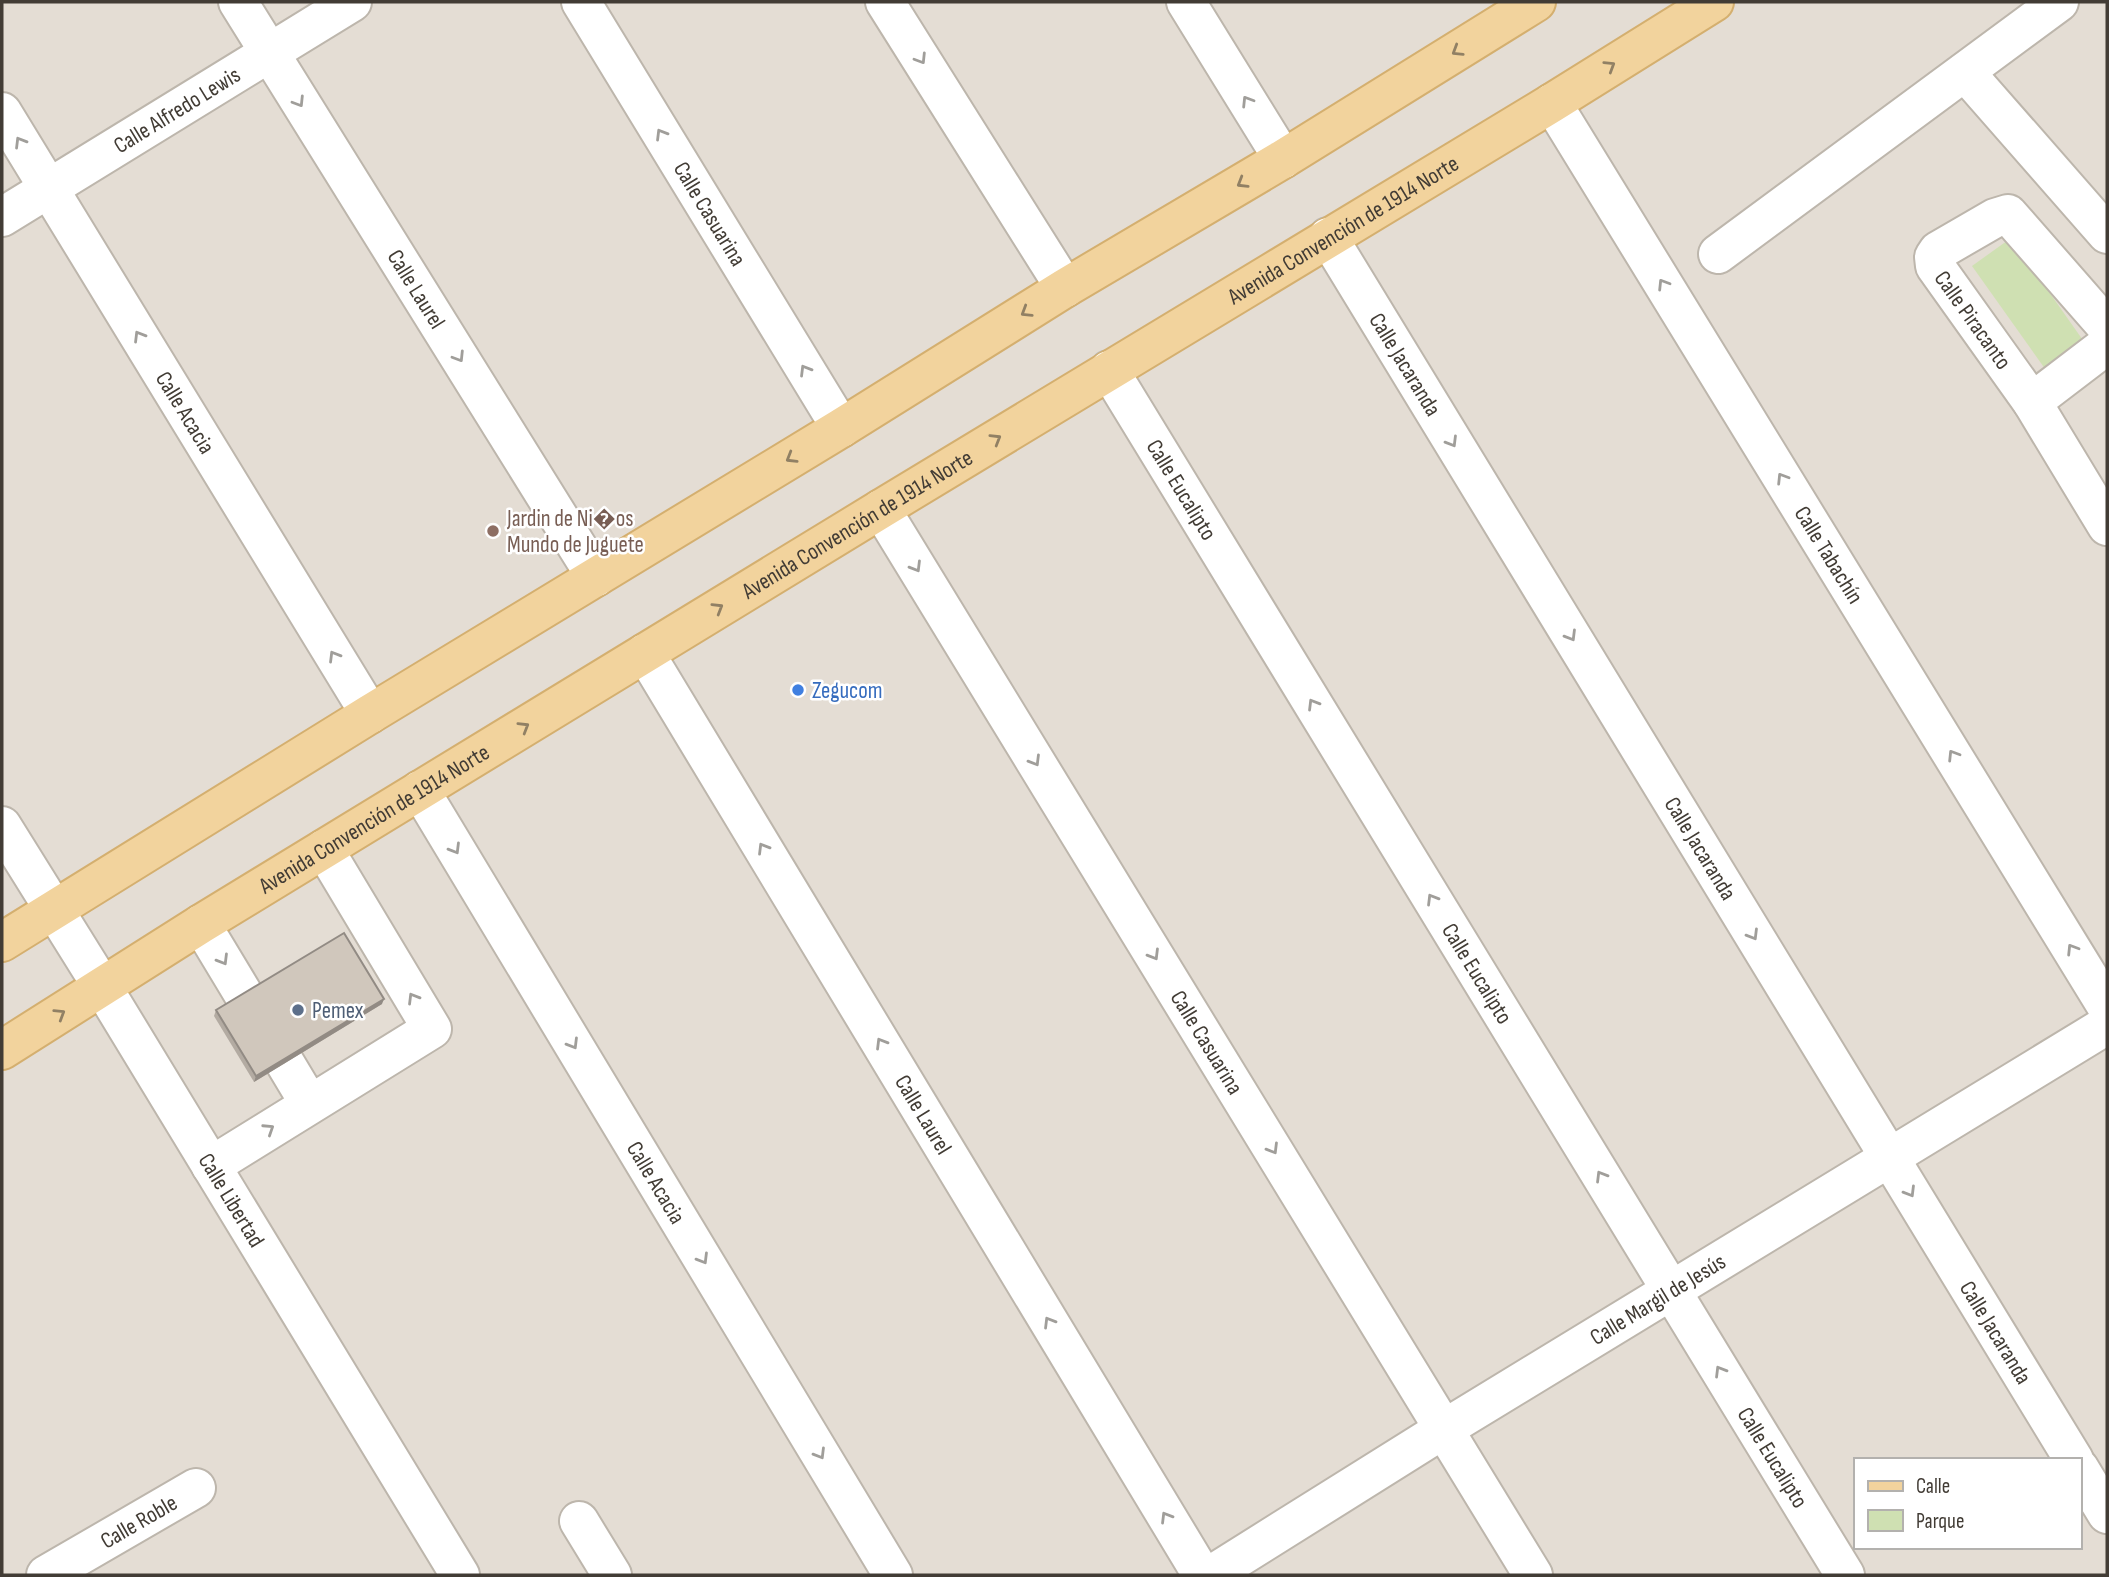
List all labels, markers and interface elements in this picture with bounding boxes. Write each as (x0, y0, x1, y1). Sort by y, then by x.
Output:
one-way arrow (1452, 42, 1465, 55)
one-way arrow (913, 52, 926, 65)
street label: Calle Alfredo Lewis (109, 61, 246, 160)
one-way arrow (1603, 62, 1616, 75)
one-way arrow (291, 94, 304, 107)
one-way arrow (1243, 95, 1256, 108)
one-way arrow (656, 128, 669, 141)
one-way arrow (16, 136, 29, 149)
street label: Avenida Convención de 1914 Norte (1222, 150, 1464, 311)
street label: Calle Casuarina (667, 157, 752, 271)
one-way arrow (1237, 175, 1250, 188)
street label: Calle Laurel (381, 245, 451, 334)
street label: Calle Piracanto (1928, 266, 2017, 375)
one-way arrow (1659, 278, 1672, 291)
one-way arrow (1021, 304, 1034, 317)
street label: Calle Jacaranda (1363, 308, 1447, 421)
one-way arrow (134, 331, 147, 344)
one-way arrow (450, 349, 463, 362)
one-way arrow (800, 365, 813, 378)
street label: Calle Acacia (149, 367, 221, 459)
one-way arrow (989, 434, 1002, 447)
street label: Calle Eucalipto (1140, 435, 1223, 545)
one-way arrow (1444, 435, 1457, 448)
street label: Avenida Convención de 1914 Norte (736, 444, 978, 606)
one-way arrow (786, 450, 799, 463)
one-way arrow (1778, 472, 1791, 485)
street label: Calle Tabachín (1788, 501, 1869, 609)
place label: Jardin de Ni�os Mundo de Juguete (506, 505, 644, 559)
marker: Jardin de Ni�os Mundo de Juguete (485, 523, 501, 539)
one-way arrow (908, 559, 921, 572)
one-way arrow (711, 603, 724, 616)
one-way arrow (1563, 629, 1576, 642)
one-way arrow (330, 650, 343, 663)
place label: Zegucom (812, 677, 883, 705)
marker: Zegucom (790, 682, 806, 698)
one-way arrow (1309, 699, 1322, 712)
one-way arrow (516, 722, 529, 735)
street label: Avenida Convención de 1914 Norte (253, 738, 495, 901)
one-way arrow (1948, 750, 1961, 763)
one-way arrow (1027, 753, 1040, 766)
street label: Calle Jacaranda (1658, 792, 1742, 906)
one-way arrow (447, 841, 460, 854)
one-way arrow (759, 843, 772, 856)
one-way arrow (1427, 893, 1440, 906)
street label: Calle Eucalipto (1435, 918, 1518, 1029)
one-way arrow (1745, 927, 1758, 940)
one-way arrow (2067, 944, 2080, 957)
one-way arrow (1146, 947, 1159, 960)
one-way arrow (215, 953, 228, 966)
street label: Calle Casuarina (1164, 985, 1249, 1100)
one-way arrow (409, 992, 422, 1005)
place label: Pemex (312, 997, 364, 1025)
marker: Pemex (290, 1002, 306, 1018)
one-way arrow (52, 1010, 65, 1023)
one-way arrow (564, 1036, 577, 1049)
one-way arrow (876, 1038, 889, 1051)
street label: Calle Laurel (888, 1070, 958, 1160)
one-way arrow (261, 1125, 274, 1138)
street label: Calle Acacia (620, 1136, 691, 1229)
one-way arrow (1264, 1141, 1277, 1154)
street label: Calle Libertad (192, 1148, 270, 1253)
one-way arrow (1597, 1171, 1610, 1184)
one-way arrow (1902, 1184, 1915, 1197)
street label: Calle Margil de Jesús (1585, 1248, 1731, 1352)
one-way arrow (695, 1252, 708, 1265)
street label: Calle Jacaranda (1953, 1276, 2037, 1390)
one-way arrow (1044, 1317, 1057, 1330)
one-way arrow (1715, 1365, 1728, 1378)
street label: Calle Eucalipto (1731, 1402, 1814, 1513)
one-way arrow (812, 1447, 825, 1460)
legend (1854, 1458, 2081, 1549)
text: Calle (1916, 1474, 1950, 1499)
street label: Calle Roble (96, 1489, 182, 1555)
text: Parque (1916, 1509, 1964, 1534)
one-way arrow (1162, 1511, 1175, 1524)

